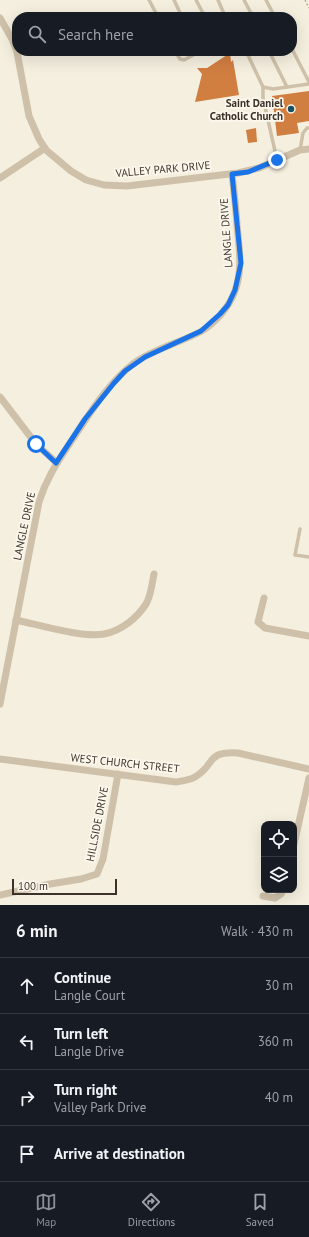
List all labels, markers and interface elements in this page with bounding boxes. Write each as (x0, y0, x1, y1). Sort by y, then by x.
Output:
search box (12, 12, 297, 56)
icon: search (26, 23, 48, 45)
text: Search here (58, 25, 134, 44)
place label: Saint Daniel Catholic Church (210, 96, 284, 123)
marker: Saint Daniel Catholic Church (286, 104, 296, 114)
route end (268, 151, 286, 169)
street label: VALLEY PARK DRIVE (114, 158, 211, 180)
street label: LANGLE DRIVE (217, 198, 235, 268)
route start (27, 435, 45, 453)
street label: LANGLE DRIVE (10, 490, 38, 562)
street label: WEST CHURCH STREET (70, 750, 180, 776)
street label: HILLSIDE DRIVE (83, 785, 111, 863)
map controls (261, 821, 297, 893)
button: locate (261, 821, 297, 857)
button: layers (261, 857, 297, 893)
scale bar (12, 877, 117, 896)
text: 100 m (18, 879, 48, 893)
text: 6 min (16, 920, 57, 942)
text: Walk · 430 m (221, 923, 293, 940)
text: Continue (54, 968, 111, 987)
icon: ahead (16, 975, 38, 997)
text: 30 m (265, 977, 293, 994)
text: Langle Court (54, 987, 125, 1004)
text: Turn left (54, 1024, 108, 1043)
icon: left (16, 1031, 38, 1053)
text: 360 m (258, 1033, 293, 1050)
text: Langle Drive (54, 1043, 124, 1060)
text: Turn right (54, 1080, 117, 1099)
icon: right (16, 1087, 38, 1109)
text: 40 m (265, 1089, 293, 1106)
text: Valley Park Drive (54, 1099, 146, 1116)
icon: arrive (16, 1143, 38, 1165)
text: Arrive at destination (54, 1144, 185, 1163)
tab: Map (35, 1191, 57, 1229)
tab: Directions (128, 1191, 175, 1229)
tab: Saved (246, 1191, 274, 1229)

